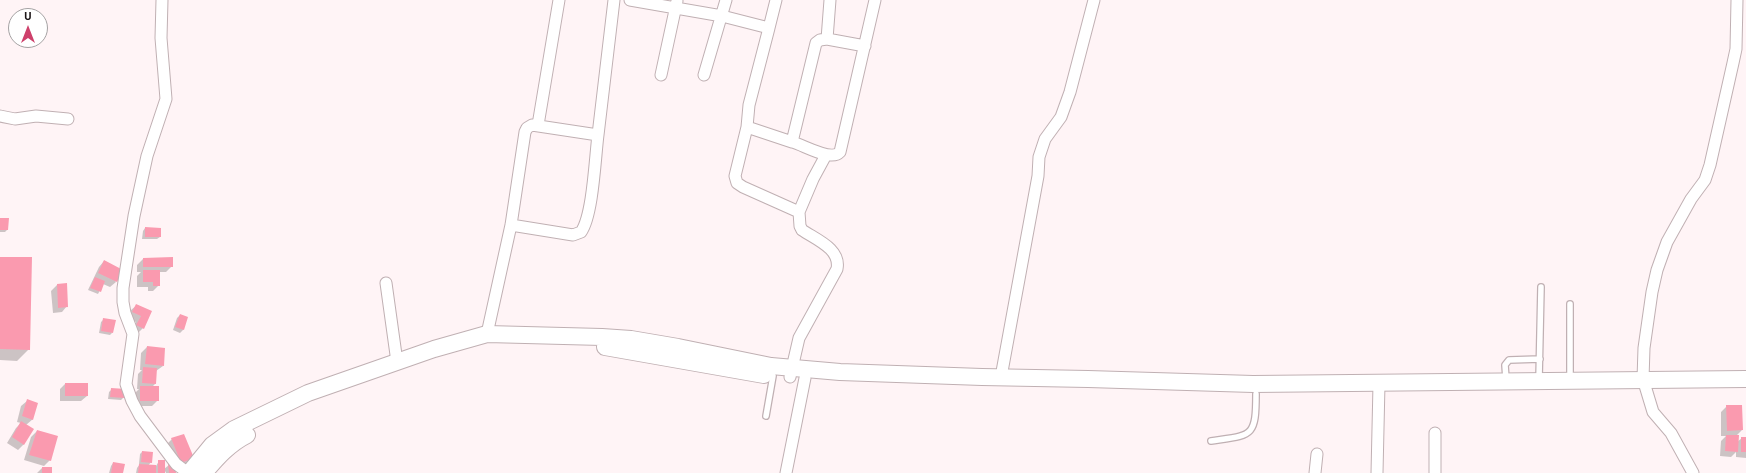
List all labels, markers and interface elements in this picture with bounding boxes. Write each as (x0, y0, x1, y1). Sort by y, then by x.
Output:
north arrow (8, 8, 48, 48)
text: U (24, 10, 32, 23)

